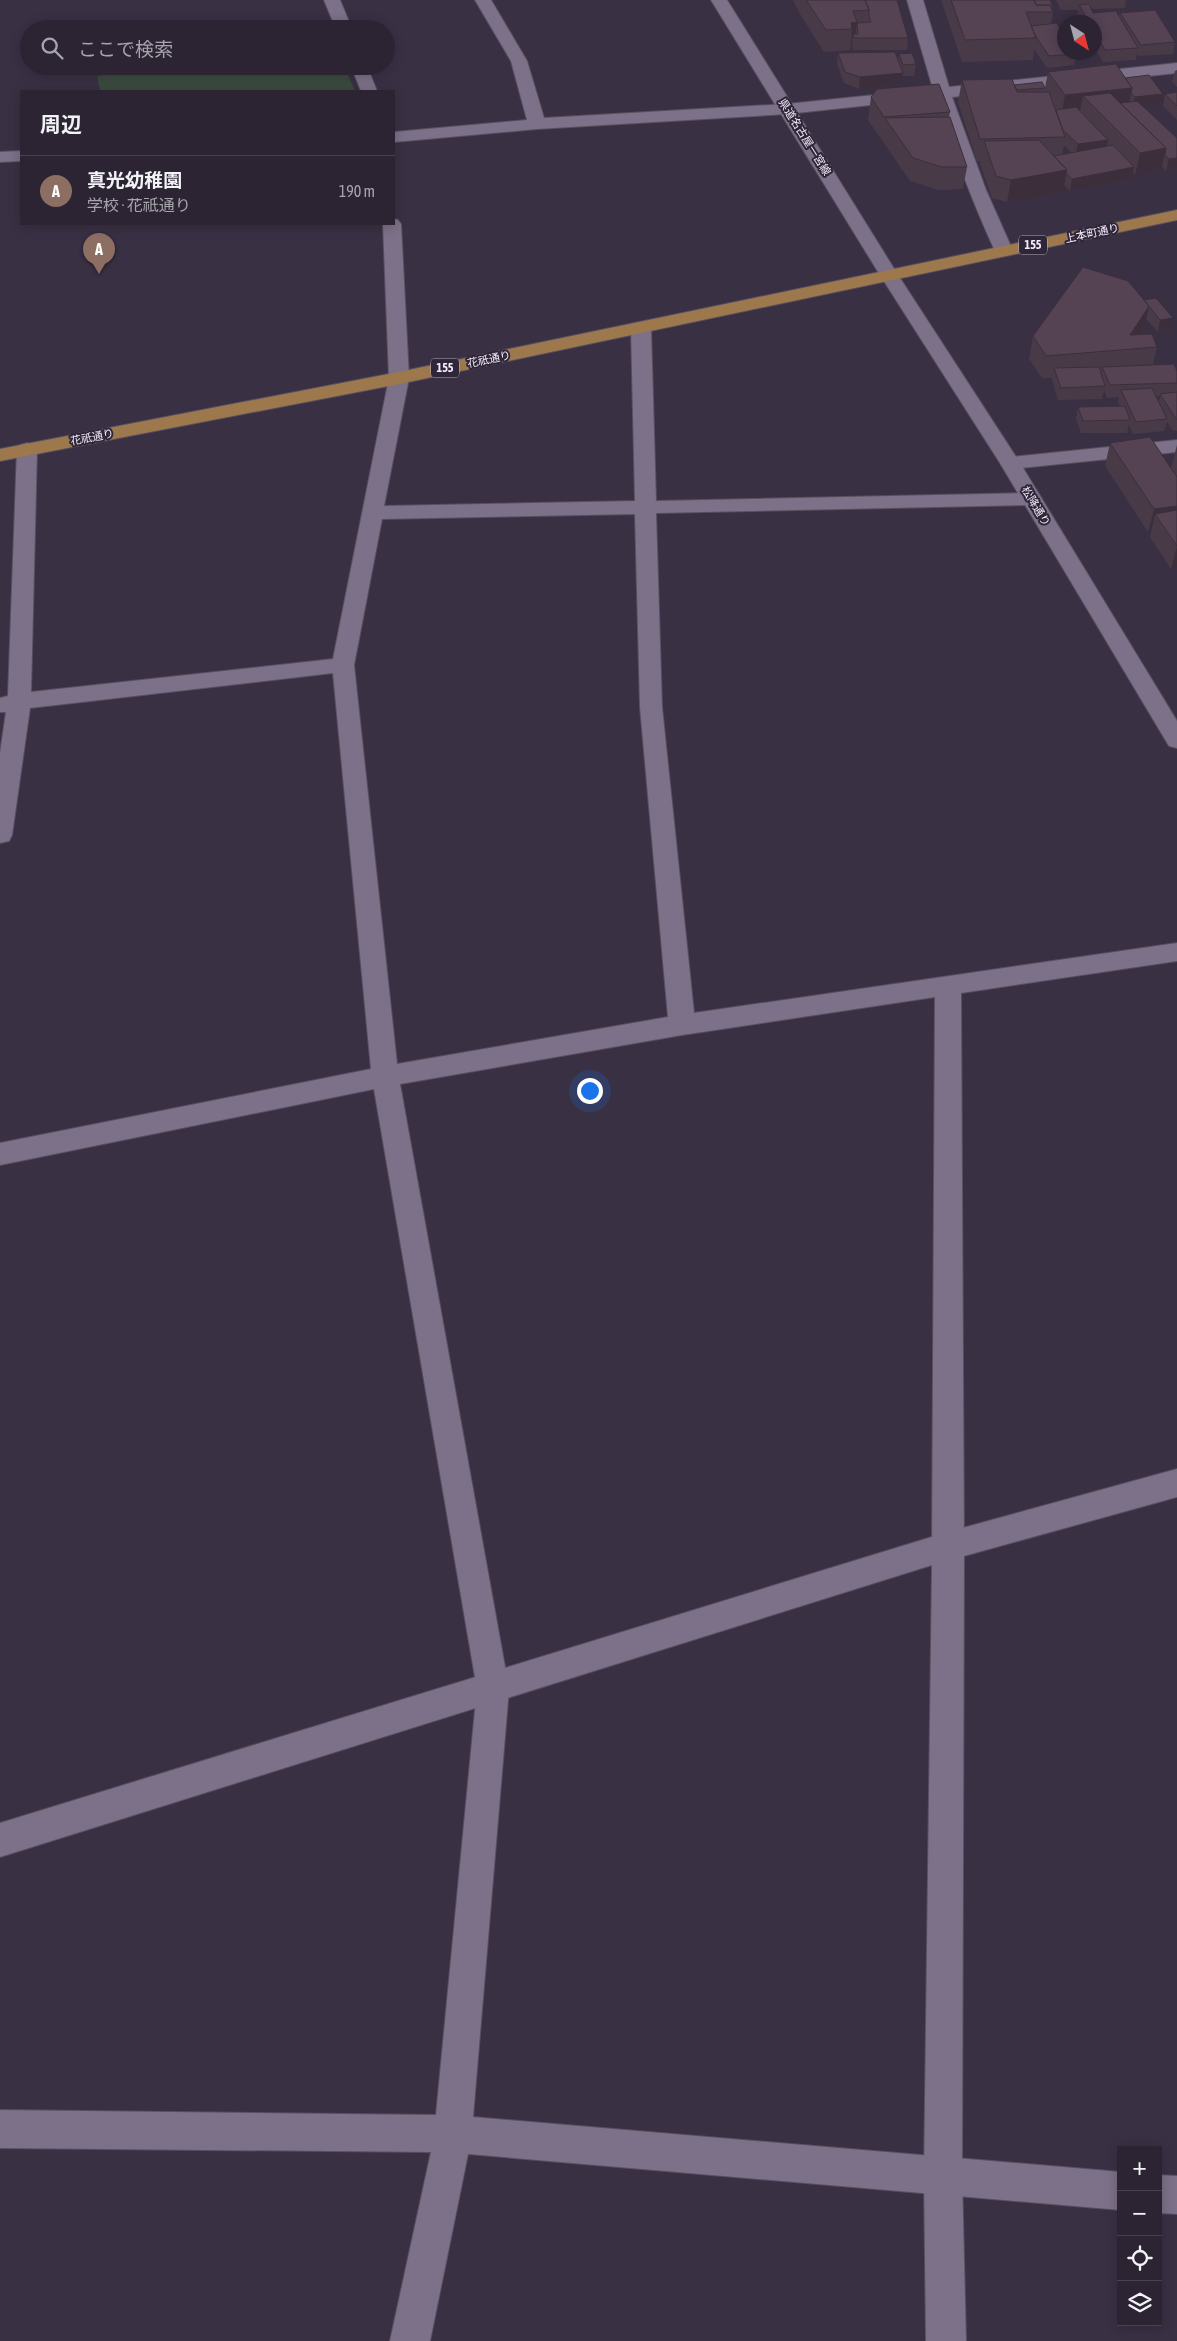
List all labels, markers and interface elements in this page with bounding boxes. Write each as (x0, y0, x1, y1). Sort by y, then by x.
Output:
north arrow (1057, 15, 1102, 60)
search box (20, 20, 395, 75)
icon: search (38, 34, 66, 62)
text: ここで検索 (78, 38, 173, 60)
street label: 県道名古屋一宮線 (777, 97, 833, 177)
text: 周辺 (40, 112, 82, 136)
text: 真光幼稚園 (87, 169, 182, 191)
text: A (52, 182, 60, 200)
text: 190 m (339, 182, 375, 200)
text: 学校 · 花祇通り (87, 196, 191, 214)
street label: 上本町通り (1064, 221, 1120, 245)
pin: A (83, 233, 115, 274)
road number: 155 (1019, 236, 1047, 254)
street label: 花祇通り (466, 349, 512, 369)
road number: 155 (431, 358, 459, 378)
street label: 花祇通り (69, 427, 115, 447)
street label: 松降通り (1020, 484, 1052, 528)
your location (577, 1078, 603, 1104)
map controls (1117, 2146, 1162, 2326)
button: + (1117, 2146, 1162, 2191)
button: − (1117, 2191, 1162, 2236)
button: locate (1117, 2236, 1162, 2281)
button: layers (1117, 2281, 1162, 2326)

